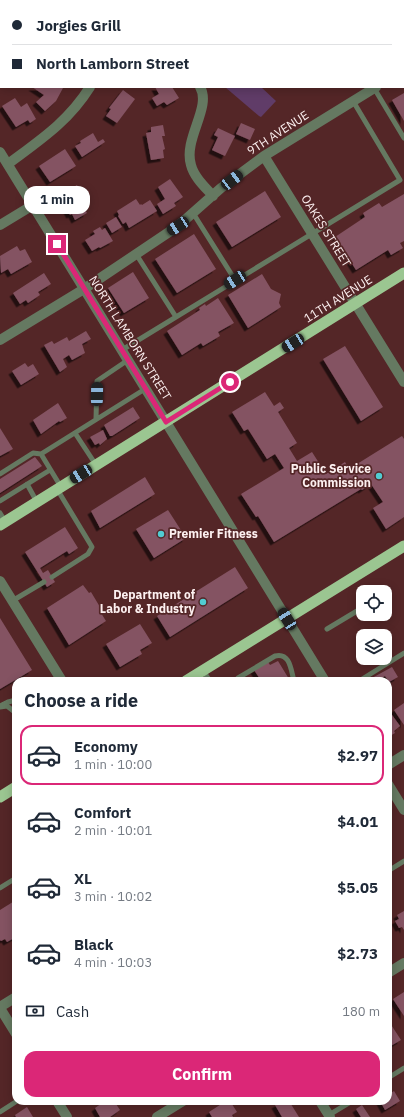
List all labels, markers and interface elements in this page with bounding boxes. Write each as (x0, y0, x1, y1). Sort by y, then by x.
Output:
text: Jorgies Grill (36, 16, 121, 35)
text: North Lamborn Street (36, 54, 189, 73)
street label: 9TH AVENUE (244, 107, 311, 158)
car (219, 168, 245, 192)
callout: 1 min (24, 186, 90, 214)
text: 1 min (40, 191, 74, 208)
street label: OAKES STREET (298, 192, 355, 270)
car (165, 214, 191, 238)
route end (48, 235, 66, 253)
car (222, 269, 248, 291)
street label: 11TH AVENUE (301, 272, 375, 326)
street label: NORTH LAMBORN STREET (86, 273, 175, 403)
car (280, 332, 306, 354)
route start (221, 373, 239, 391)
car (91, 382, 103, 406)
place label: Public Service Commission (291, 461, 371, 490)
car (68, 463, 94, 485)
marker: Public Service Commission (374, 471, 384, 481)
place label: Premier Fitness (169, 526, 258, 541)
marker: Premier Fitness (156, 529, 166, 539)
map controls (356, 585, 392, 665)
button: locate (356, 585, 392, 621)
place label: Department of Labor & Industry (100, 587, 196, 616)
marker: Department of Labor & Industry (198, 597, 208, 607)
car (276, 606, 298, 632)
button: layers (356, 629, 392, 665)
text: Choose a ride (24, 689, 138, 712)
icon: car (26, 737, 62, 773)
text: Economy (74, 737, 138, 756)
text: $2.97 (337, 746, 378, 765)
text: 1 min · 10:00 (74, 756, 152, 773)
icon: car (26, 803, 62, 839)
text: Comfort (74, 803, 131, 822)
text: $4.01 (337, 812, 378, 831)
text: 2 min · 10:01 (74, 822, 152, 839)
icon: car (26, 869, 62, 905)
text: XL (74, 869, 92, 888)
text: $5.05 (337, 878, 378, 897)
text: 3 min · 10:02 (74, 888, 152, 905)
icon: car (26, 935, 62, 971)
text: Black (74, 935, 114, 954)
text: $2.73 (337, 944, 378, 963)
text: 4 min · 10:03 (74, 954, 152, 971)
icon: cash (24, 1000, 46, 1022)
text: Cash (56, 1002, 89, 1021)
text: 180 m (342, 1003, 380, 1020)
button: Confirm (24, 1051, 380, 1097)

